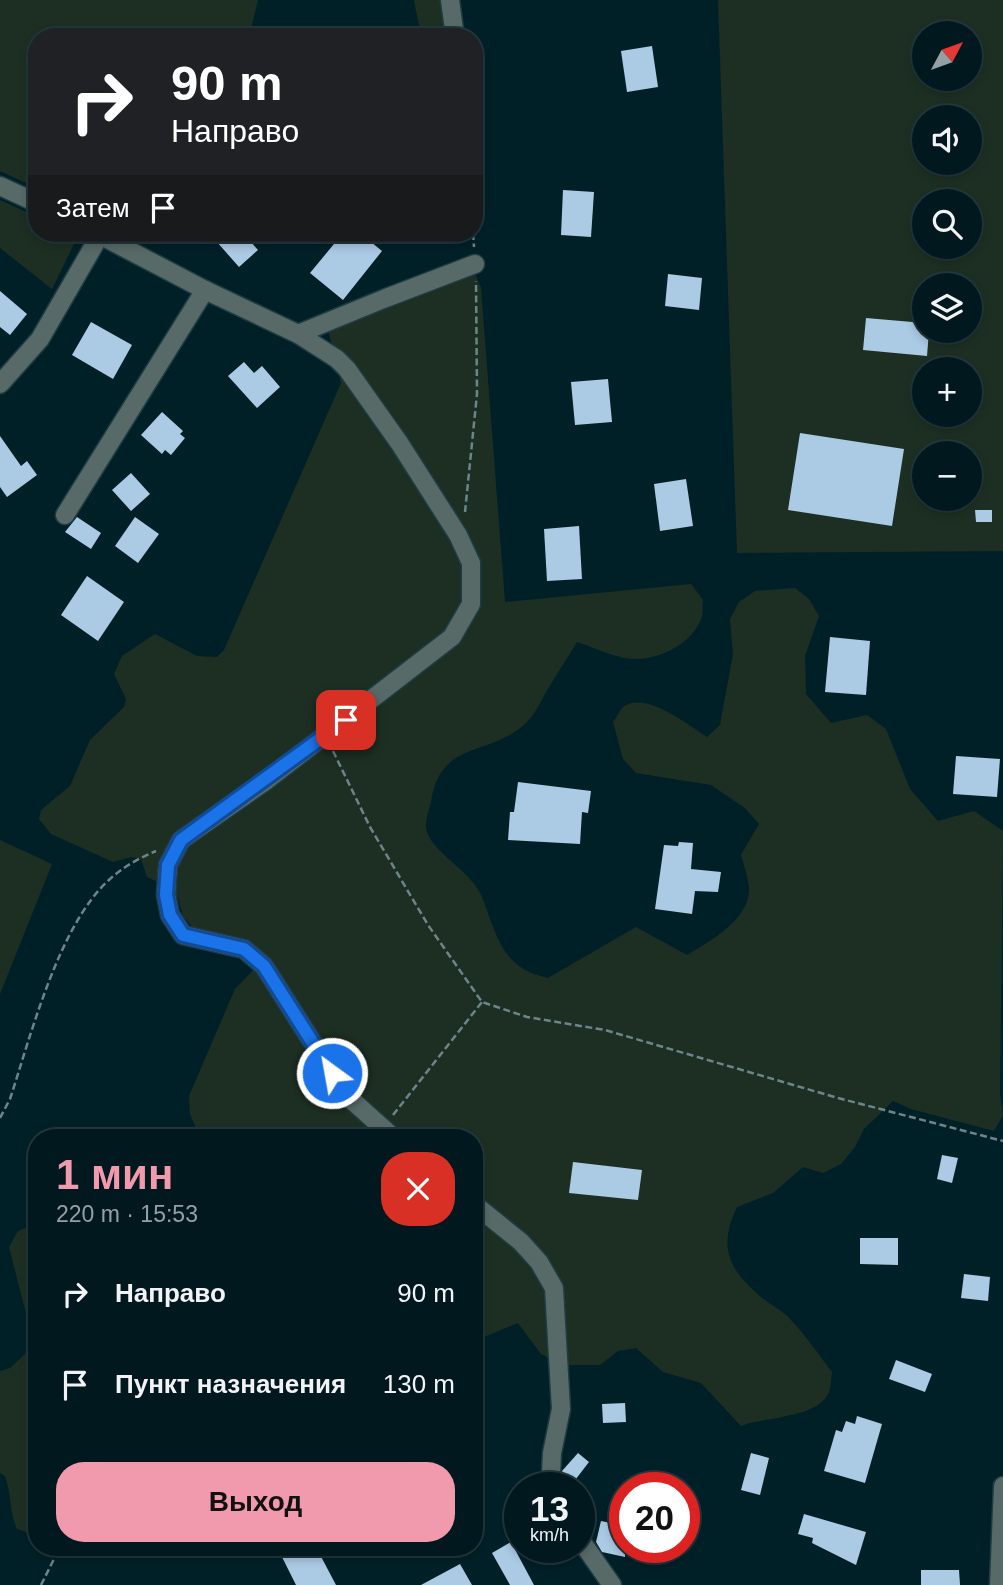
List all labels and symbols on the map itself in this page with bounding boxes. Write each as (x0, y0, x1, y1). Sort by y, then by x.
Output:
north arrow (912, 21, 982, 91)
pin (316, 690, 376, 750)
position arrow (295, 1036, 369, 1110)
speed limit sign: 20 (609, 1472, 700, 1563)

